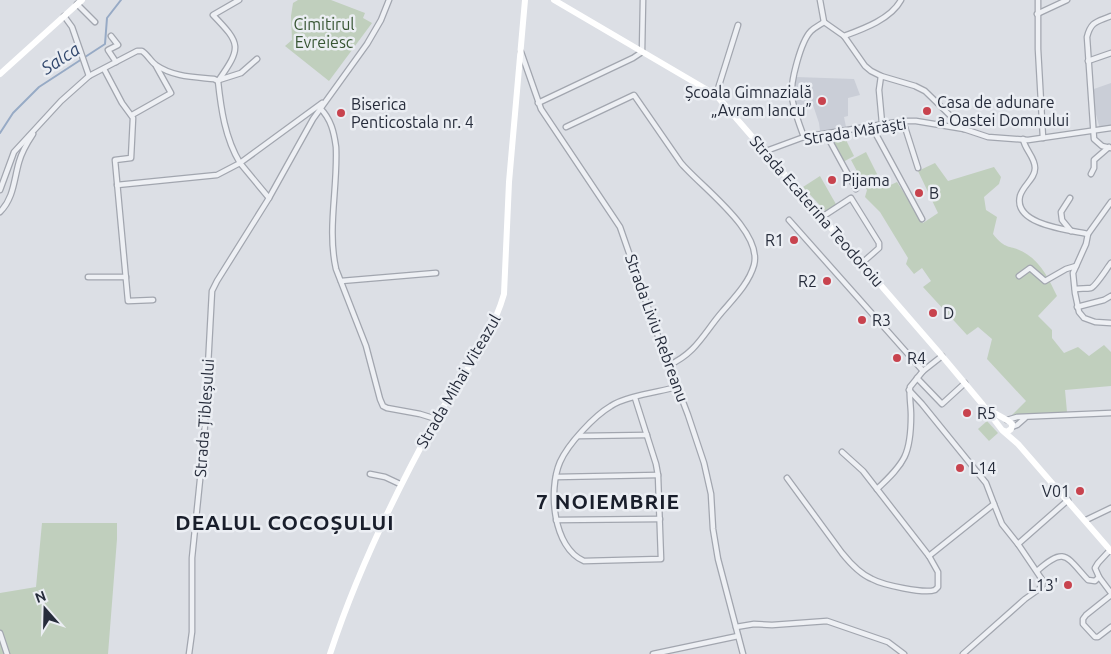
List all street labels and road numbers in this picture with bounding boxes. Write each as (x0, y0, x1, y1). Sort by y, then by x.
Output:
street label: Strada Mărăști (802, 114, 908, 148)
street label: Strada Ecaterina Teodoroiu (746, 132, 888, 290)
street label: Strada Liviu Rebreanu (622, 252, 692, 404)
street label: Strada Mihai Viteazul (412, 311, 504, 451)
street label: Strada Țibleșului (191, 358, 217, 478)

